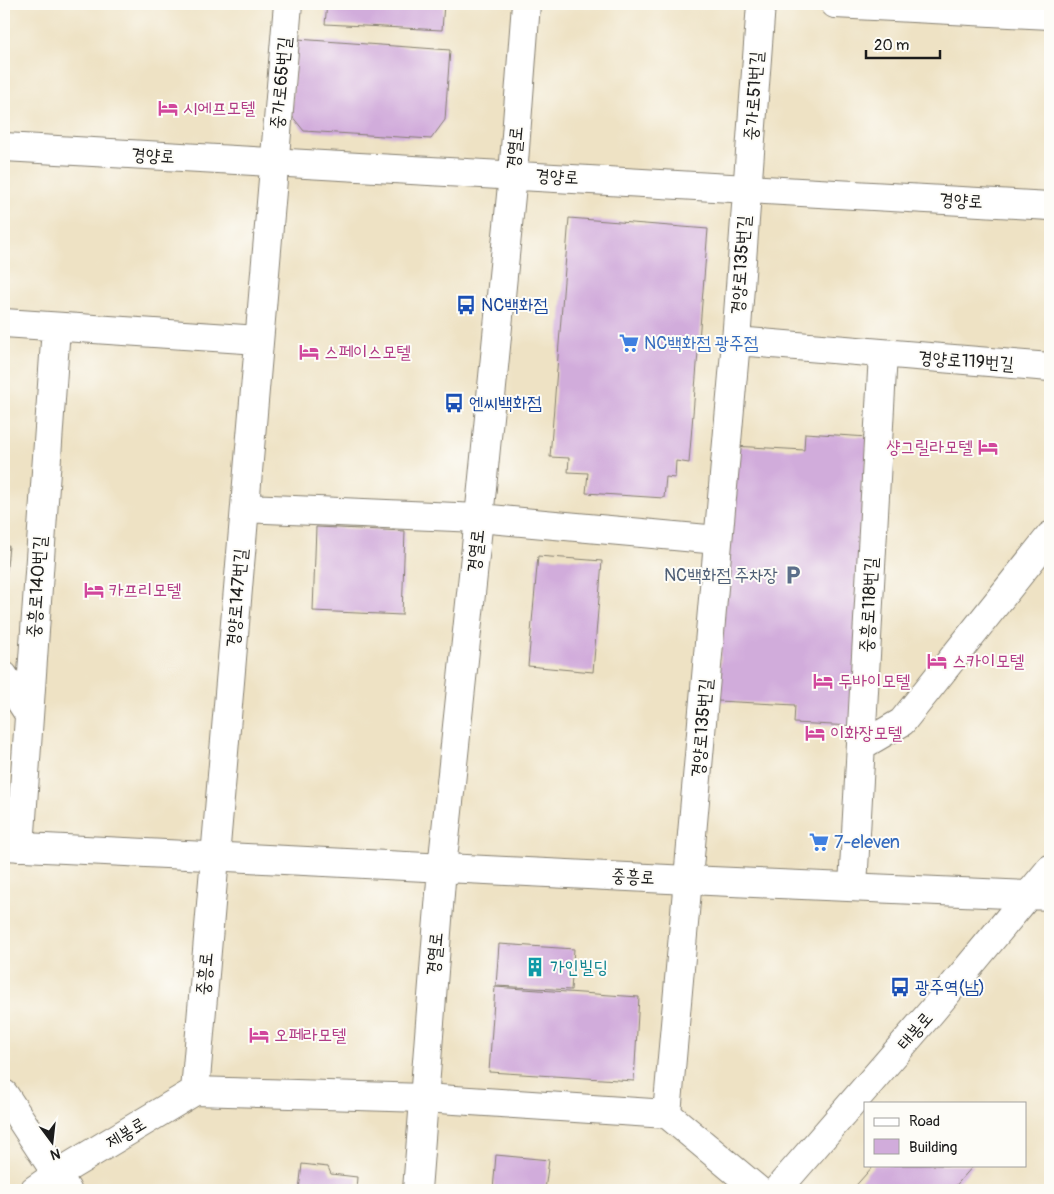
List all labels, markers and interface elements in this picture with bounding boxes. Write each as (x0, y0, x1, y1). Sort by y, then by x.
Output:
scale bar (866, 28, 940, 60)
street label: 중가로65번길 (266, 35, 297, 130)
text: 20 m (874, 36, 909, 55)
street label: 중가로51번길 (739, 50, 769, 141)
hotel icon: 시에프모텔 (157, 97, 179, 119)
place label: 시에프모텔 (183, 97, 255, 120)
street label: 경열로 (502, 125, 528, 171)
street label: 경양로 (131, 143, 175, 169)
street label: 경양로 (535, 164, 579, 190)
street label: 경양로 (939, 188, 983, 214)
street label: 경양로135번길 (726, 214, 756, 315)
bus stop icon: NC백화점 (455, 294, 477, 316)
place label: NC백화점 (481, 294, 548, 317)
supermarket icon: NC백화점 광주점 (618, 332, 640, 354)
place label: NC백화점 광주점 (644, 332, 759, 355)
hotel icon: 스페이스모텔 (298, 341, 320, 363)
place label: 스페이스모텔 (324, 341, 411, 364)
street label: 경양로119번길 (917, 346, 1015, 376)
bus stop icon: 엔씨백화점 (443, 392, 465, 414)
place label: 엔씨백화점 (469, 392, 542, 415)
place label: 샹그릴라모텔 (886, 436, 973, 459)
hotel icon: 샹그릴라모텔 (977, 436, 999, 458)
street label: 경열로 (462, 528, 490, 574)
street label: 중흥로140번길 (22, 535, 52, 639)
street label: 경양로147번길 (221, 547, 253, 649)
street label: 중흥로118번길 (855, 556, 883, 653)
place label: NC백화점 주차장 (664, 564, 778, 587)
parking icon: NC백화점 주차장 (782, 564, 804, 586)
hotel icon: 카프리모텔 (83, 579, 105, 601)
place label: 카프리모텔 (109, 579, 181, 602)
hotel icon: 스카이모텔 (926, 650, 948, 672)
place label: 스카이모텔 (952, 650, 1024, 673)
hotel icon: 두바이모텔 (812, 670, 834, 692)
place label: 두바이모텔 (838, 670, 910, 693)
street label: 경양로135번길 (686, 677, 718, 778)
hotel icon: 이화장모텔 (804, 722, 826, 744)
place label: 이화장모텔 (830, 722, 902, 745)
supermarket icon: 7-eleven (808, 831, 830, 853)
place label: 7-eleven (834, 831, 900, 854)
street label: 중흥로 (611, 864, 655, 890)
street label: 경열로 (422, 931, 448, 977)
street label: 중흥로 (192, 951, 218, 997)
building icon: 가인빌딩 (524, 956, 546, 978)
place label: 가인빌딩 (550, 956, 608, 979)
bus stop icon: 광주역(남) (889, 976, 911, 998)
place label: 광주역(남) (915, 976, 985, 999)
street label: 태봉로 (892, 1007, 938, 1055)
hotel icon: 오페라모텔 (248, 1024, 270, 1046)
place label: 오페라모텔 (274, 1024, 346, 1047)
legend (864, 1102, 1026, 1166)
street label: 제봉로 (101, 1112, 151, 1154)
text: Road (909, 1112, 940, 1131)
north arrow (28, 1116, 78, 1166)
text: Building (909, 1138, 957, 1157)
text: N (48, 1145, 62, 1164)

